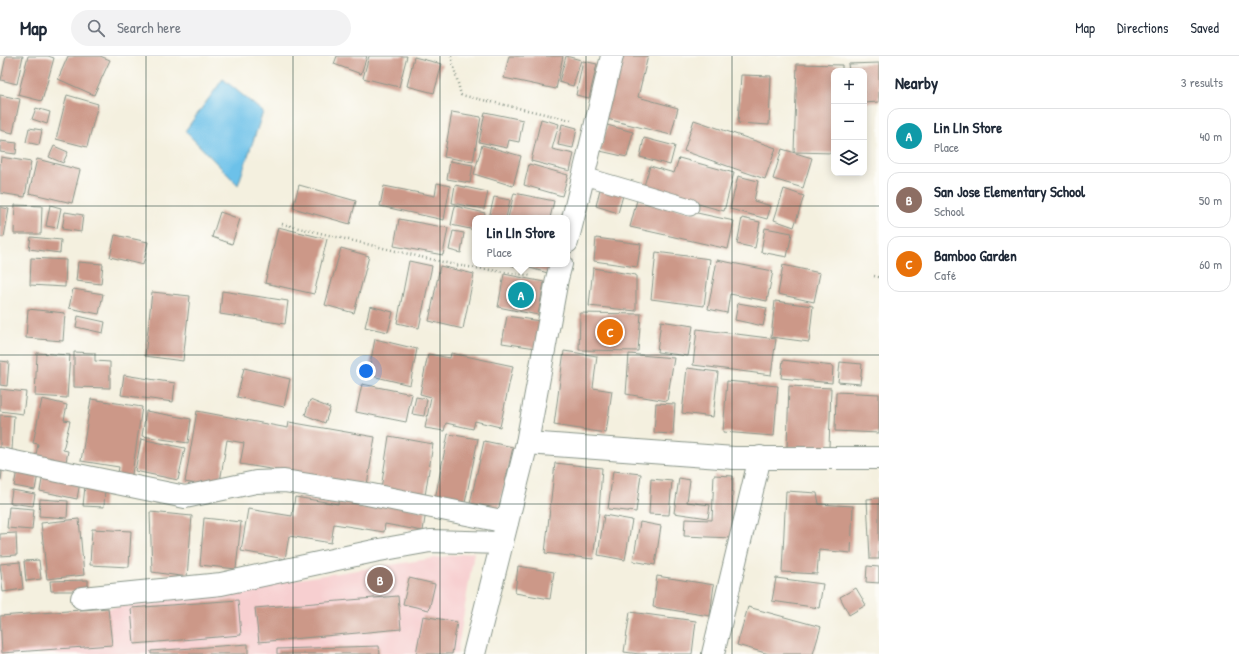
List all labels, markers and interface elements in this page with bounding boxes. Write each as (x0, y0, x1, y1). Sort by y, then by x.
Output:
search box (71, 10, 351, 46)
text: Map (20, 15, 47, 41)
icon: search (85, 17, 107, 39)
text: Search here (117, 17, 181, 38)
text: Map (1075, 18, 1095, 37)
text: Directions (1117, 18, 1168, 37)
text: Saved (1190, 18, 1219, 37)
map controls (831, 68, 867, 176)
button: + (831, 68, 867, 104)
text: Nearby (895, 71, 938, 94)
text: 3 results (1181, 73, 1223, 91)
button: − (831, 104, 867, 140)
text: Lin LIn Store (934, 117, 1002, 138)
text: A (906, 127, 912, 145)
text: 40 m (1199, 127, 1222, 145)
text: Place (934, 138, 959, 156)
button: layers (831, 140, 867, 176)
text: San Jose Elementary School (934, 181, 1085, 202)
text: B (906, 191, 912, 209)
text: 50 m (1199, 191, 1222, 209)
text: School (934, 202, 964, 220)
popup (472, 215, 570, 267)
text: Lin LIn Store (487, 222, 555, 243)
text: Place (487, 243, 512, 261)
text: Bamboo Garden (934, 245, 1017, 266)
text: C (905, 255, 913, 273)
text: 60 m (1199, 255, 1222, 273)
text: Café (934, 266, 956, 284)
pin: A (508, 280, 534, 310)
pin: C (597, 317, 623, 347)
your location (356, 361, 376, 381)
pin: B (367, 565, 393, 595)

